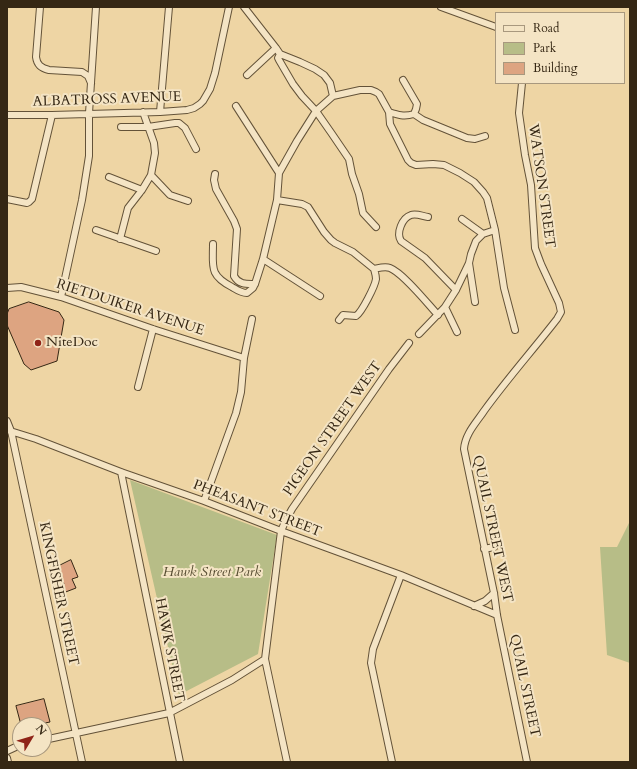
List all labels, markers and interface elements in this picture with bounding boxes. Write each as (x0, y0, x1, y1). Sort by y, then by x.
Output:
legend (495, 12, 625, 84)
text: Road (533, 20, 559, 36)
text: Park (533, 40, 556, 56)
text: Building (533, 60, 577, 76)
street label: ALBATROSS AVENUE (32, 89, 182, 111)
street label: WATSON STREET (524, 123, 558, 249)
street label: RIETDUIKER AVENUE (54, 276, 206, 340)
place label: NiteDoc (46, 335, 98, 351)
marker: NiteDoc (33, 338, 43, 348)
street label: PIGEON STREET WEST (280, 359, 386, 499)
street label: QUAIL STREET WEST (468, 454, 516, 604)
street label: PHEASANT STREET (190, 477, 324, 541)
street label: KINGFISHER STREET (35, 521, 81, 667)
park label: Hawk Street Park (163, 565, 261, 581)
street label: HAWK STREET (151, 596, 187, 704)
street label: QUAIL STREET (505, 633, 543, 739)
north arrow (12, 717, 52, 757)
text: N (32, 722, 50, 738)

